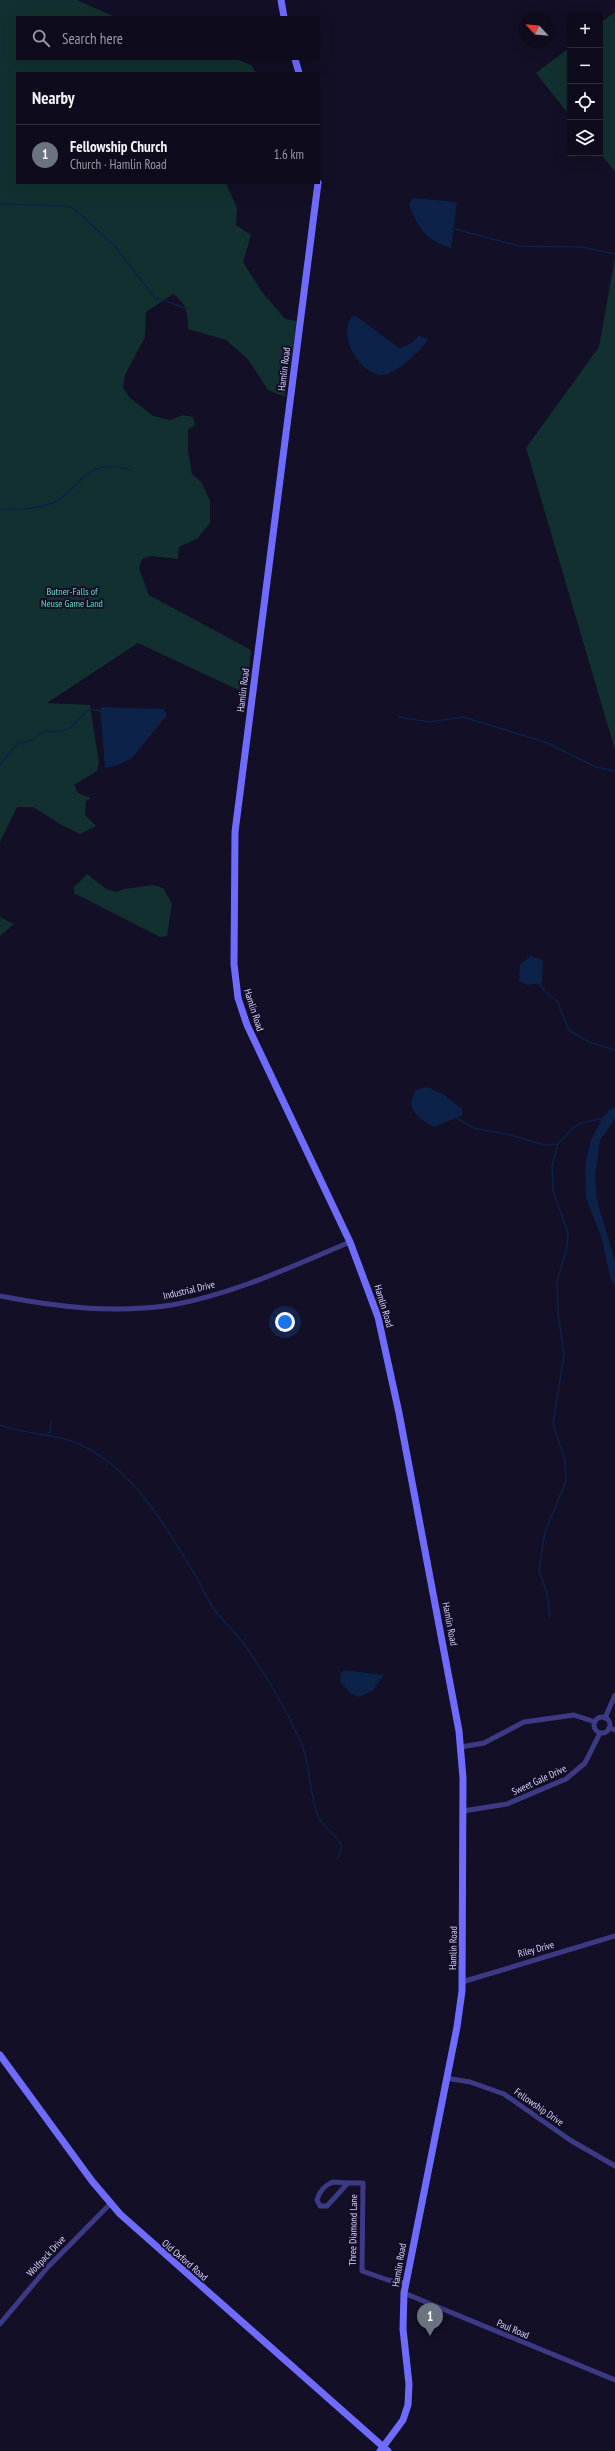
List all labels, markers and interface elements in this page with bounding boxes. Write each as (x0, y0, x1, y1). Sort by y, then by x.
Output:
north arrow (519, 12, 555, 48)
map controls (567, 12, 603, 156)
button: + (567, 12, 603, 48)
search box (16, 16, 320, 60)
icon: search (30, 27, 52, 49)
text: Search here (62, 29, 123, 48)
button: − (567, 48, 603, 84)
button: locate (567, 84, 603, 120)
text: Nearby (32, 87, 75, 109)
button: layers (567, 120, 603, 156)
text: Fellowship Church (70, 137, 167, 156)
text: 1 (42, 146, 48, 163)
text: 1.6 km (274, 146, 304, 163)
text: Church · Hamlin Road (70, 156, 167, 173)
street label: Hamlin Road (275, 346, 293, 392)
park label: Butner-Falls of Neuse Game Land (41, 585, 103, 610)
street label: Hamlin Road (234, 667, 252, 713)
street label: Hamlin Road (241, 987, 267, 1033)
street label: Industrial Drive (162, 1278, 216, 1302)
street label: Hamlin Road (371, 1283, 397, 1329)
your location (275, 1312, 295, 1332)
street label: Hamlin Road (439, 1601, 461, 1647)
street label: Sweet Gale Drive (510, 1762, 568, 1798)
street label: Hamlin Road (446, 1926, 460, 1970)
street label: Riley Drive (516, 1938, 556, 1960)
street label: Fellowship Drive (512, 2085, 566, 2129)
street label: Three Diamond Lane (346, 2194, 360, 2266)
street label: Wolfpack Drive (24, 2233, 68, 2279)
street label: Old Oxford Road (159, 2236, 211, 2284)
street label: Hamlin Road (389, 2242, 409, 2288)
pin: 1 (417, 2303, 443, 2336)
street label: Paul Road (495, 2316, 531, 2342)

